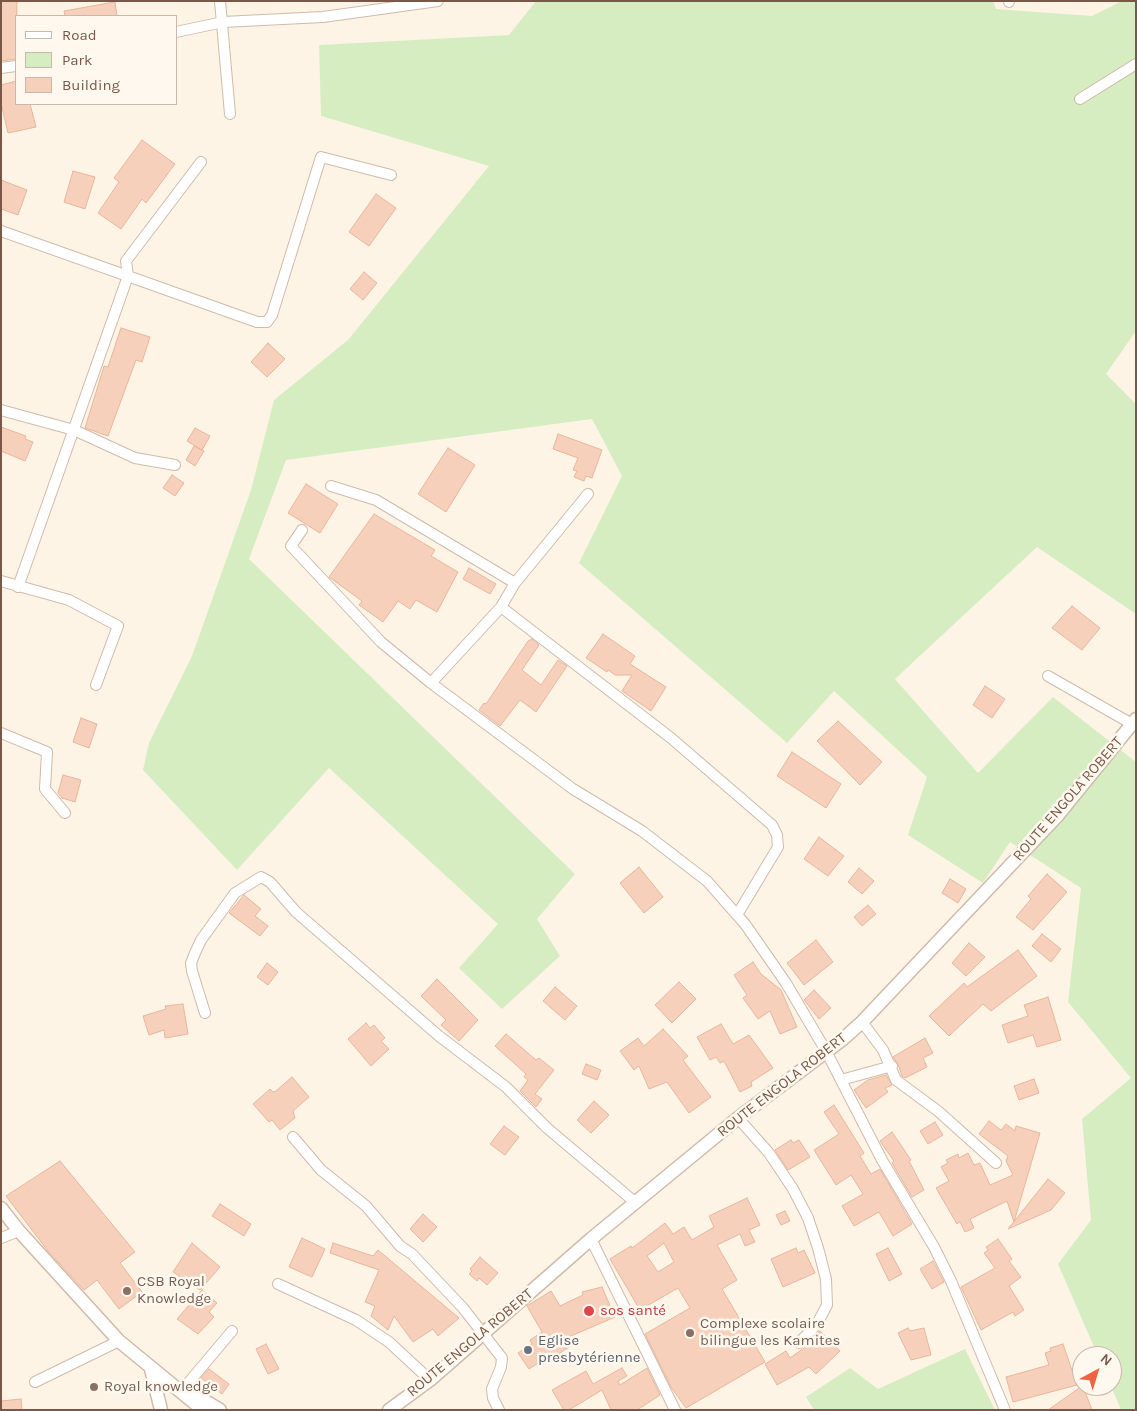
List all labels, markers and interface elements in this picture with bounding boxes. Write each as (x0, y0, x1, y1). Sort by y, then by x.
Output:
legend (15, 15, 178, 105)
text: Road (62, 26, 97, 44)
text: Park (62, 51, 92, 69)
text: Building (62, 76, 120, 94)
street label: ROUTE ENGOLA ROBERT (1009, 733, 1127, 865)
street label: ROUTE ENGOLA ROBERT (714, 1029, 850, 1141)
place label: CSB Royal Knowledge (137, 1273, 211, 1308)
marker: CSB Royal Knowledge (121, 1285, 133, 1297)
street label: ROUTE ENGOLA ROBERT (403, 1285, 537, 1401)
place label: sos santé (600, 1302, 666, 1320)
marker: sos santé (582, 1304, 596, 1318)
place label: Complexe scolaire bilingue les Kamites (700, 1315, 840, 1350)
marker: Complexe scolaire bilingue les Kamites (684, 1327, 696, 1339)
place label: Eglise presbytérienne (538, 1332, 640, 1367)
marker: Eglise presbytérienne (522, 1344, 534, 1356)
north arrow (1072, 1346, 1122, 1396)
text: N (1097, 1350, 1115, 1369)
place label: Royal knowledge (104, 1378, 218, 1396)
marker: Royal knowledge (88, 1381, 100, 1393)

